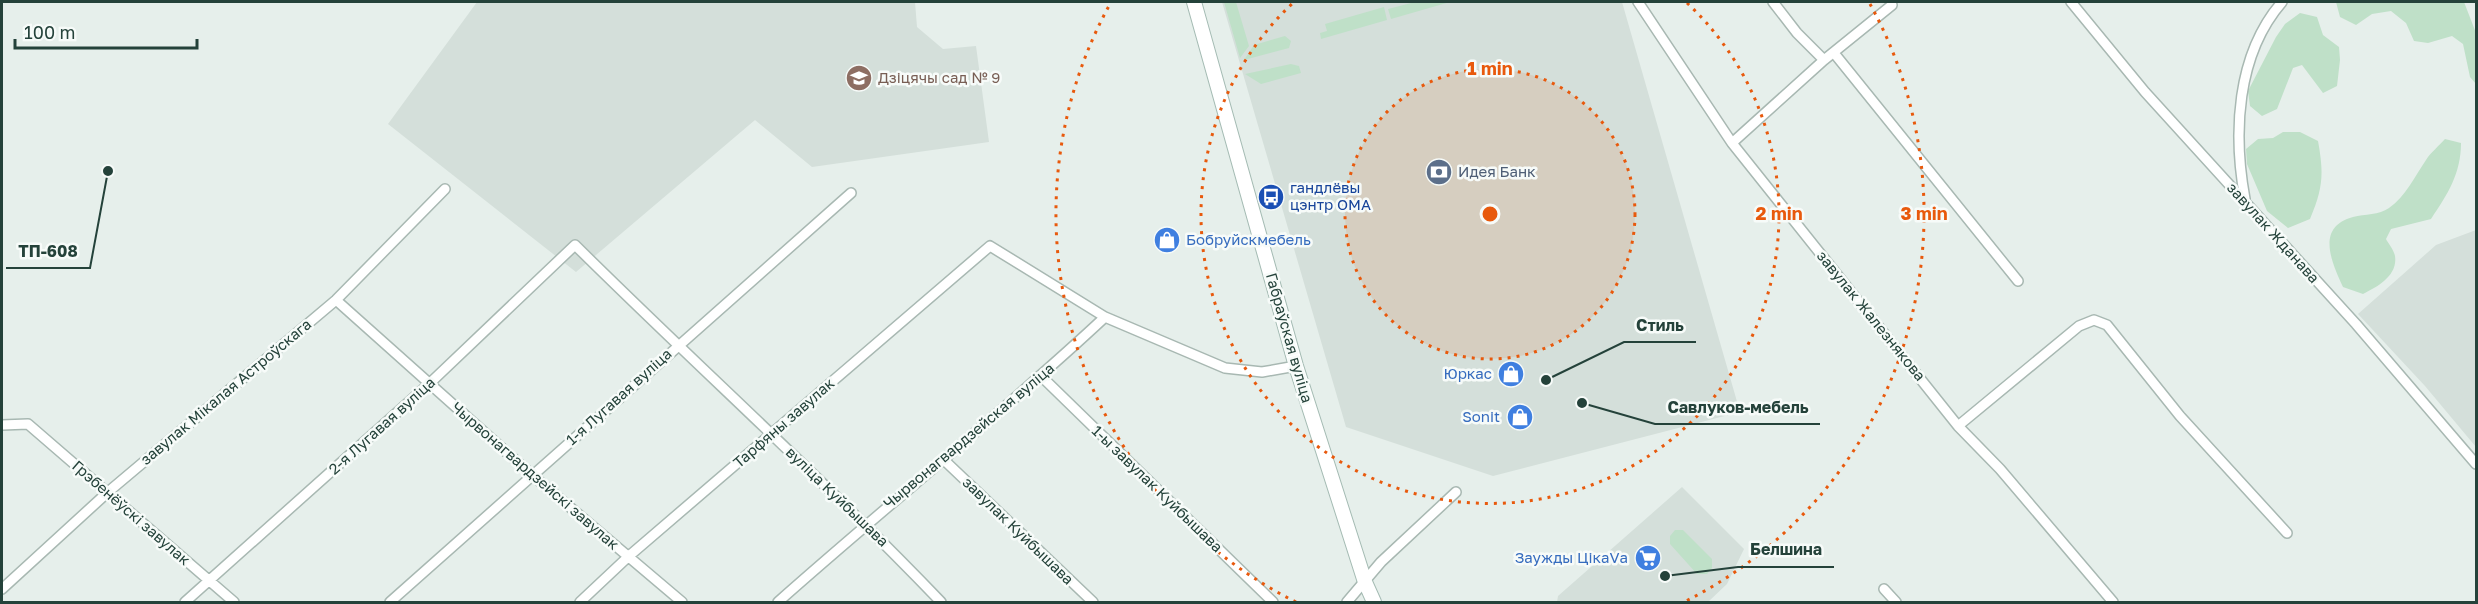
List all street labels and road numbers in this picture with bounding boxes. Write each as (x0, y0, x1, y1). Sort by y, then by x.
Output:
street label: завулак Жданава (2224, 178, 2324, 286)
street label: завулак Жалезнякова (1814, 247, 1930, 384)
street label: Габраўская вуліца (1263, 271, 1317, 405)
street label: завулак Мікалая Астроўскага (136, 314, 314, 468)
street label: 1-я Лугавая вуліца (562, 344, 675, 448)
street label: Чырвонагвардзейская вуліца (879, 358, 1057, 512)
street label: 2-я Лугавая вуліца (324, 373, 438, 478)
street label: Тарфяны завулак (729, 373, 838, 471)
street label: Чырвонагвардзейскі завулак (448, 398, 623, 553)
street label: 1-ы завулак Куйбышава (1089, 421, 1227, 555)
street label: вуліца Куйбышава (783, 443, 893, 550)
street label: Грэбенёўскі завулак (69, 456, 195, 569)
street label: завулак Куйбышава (960, 473, 1078, 588)

